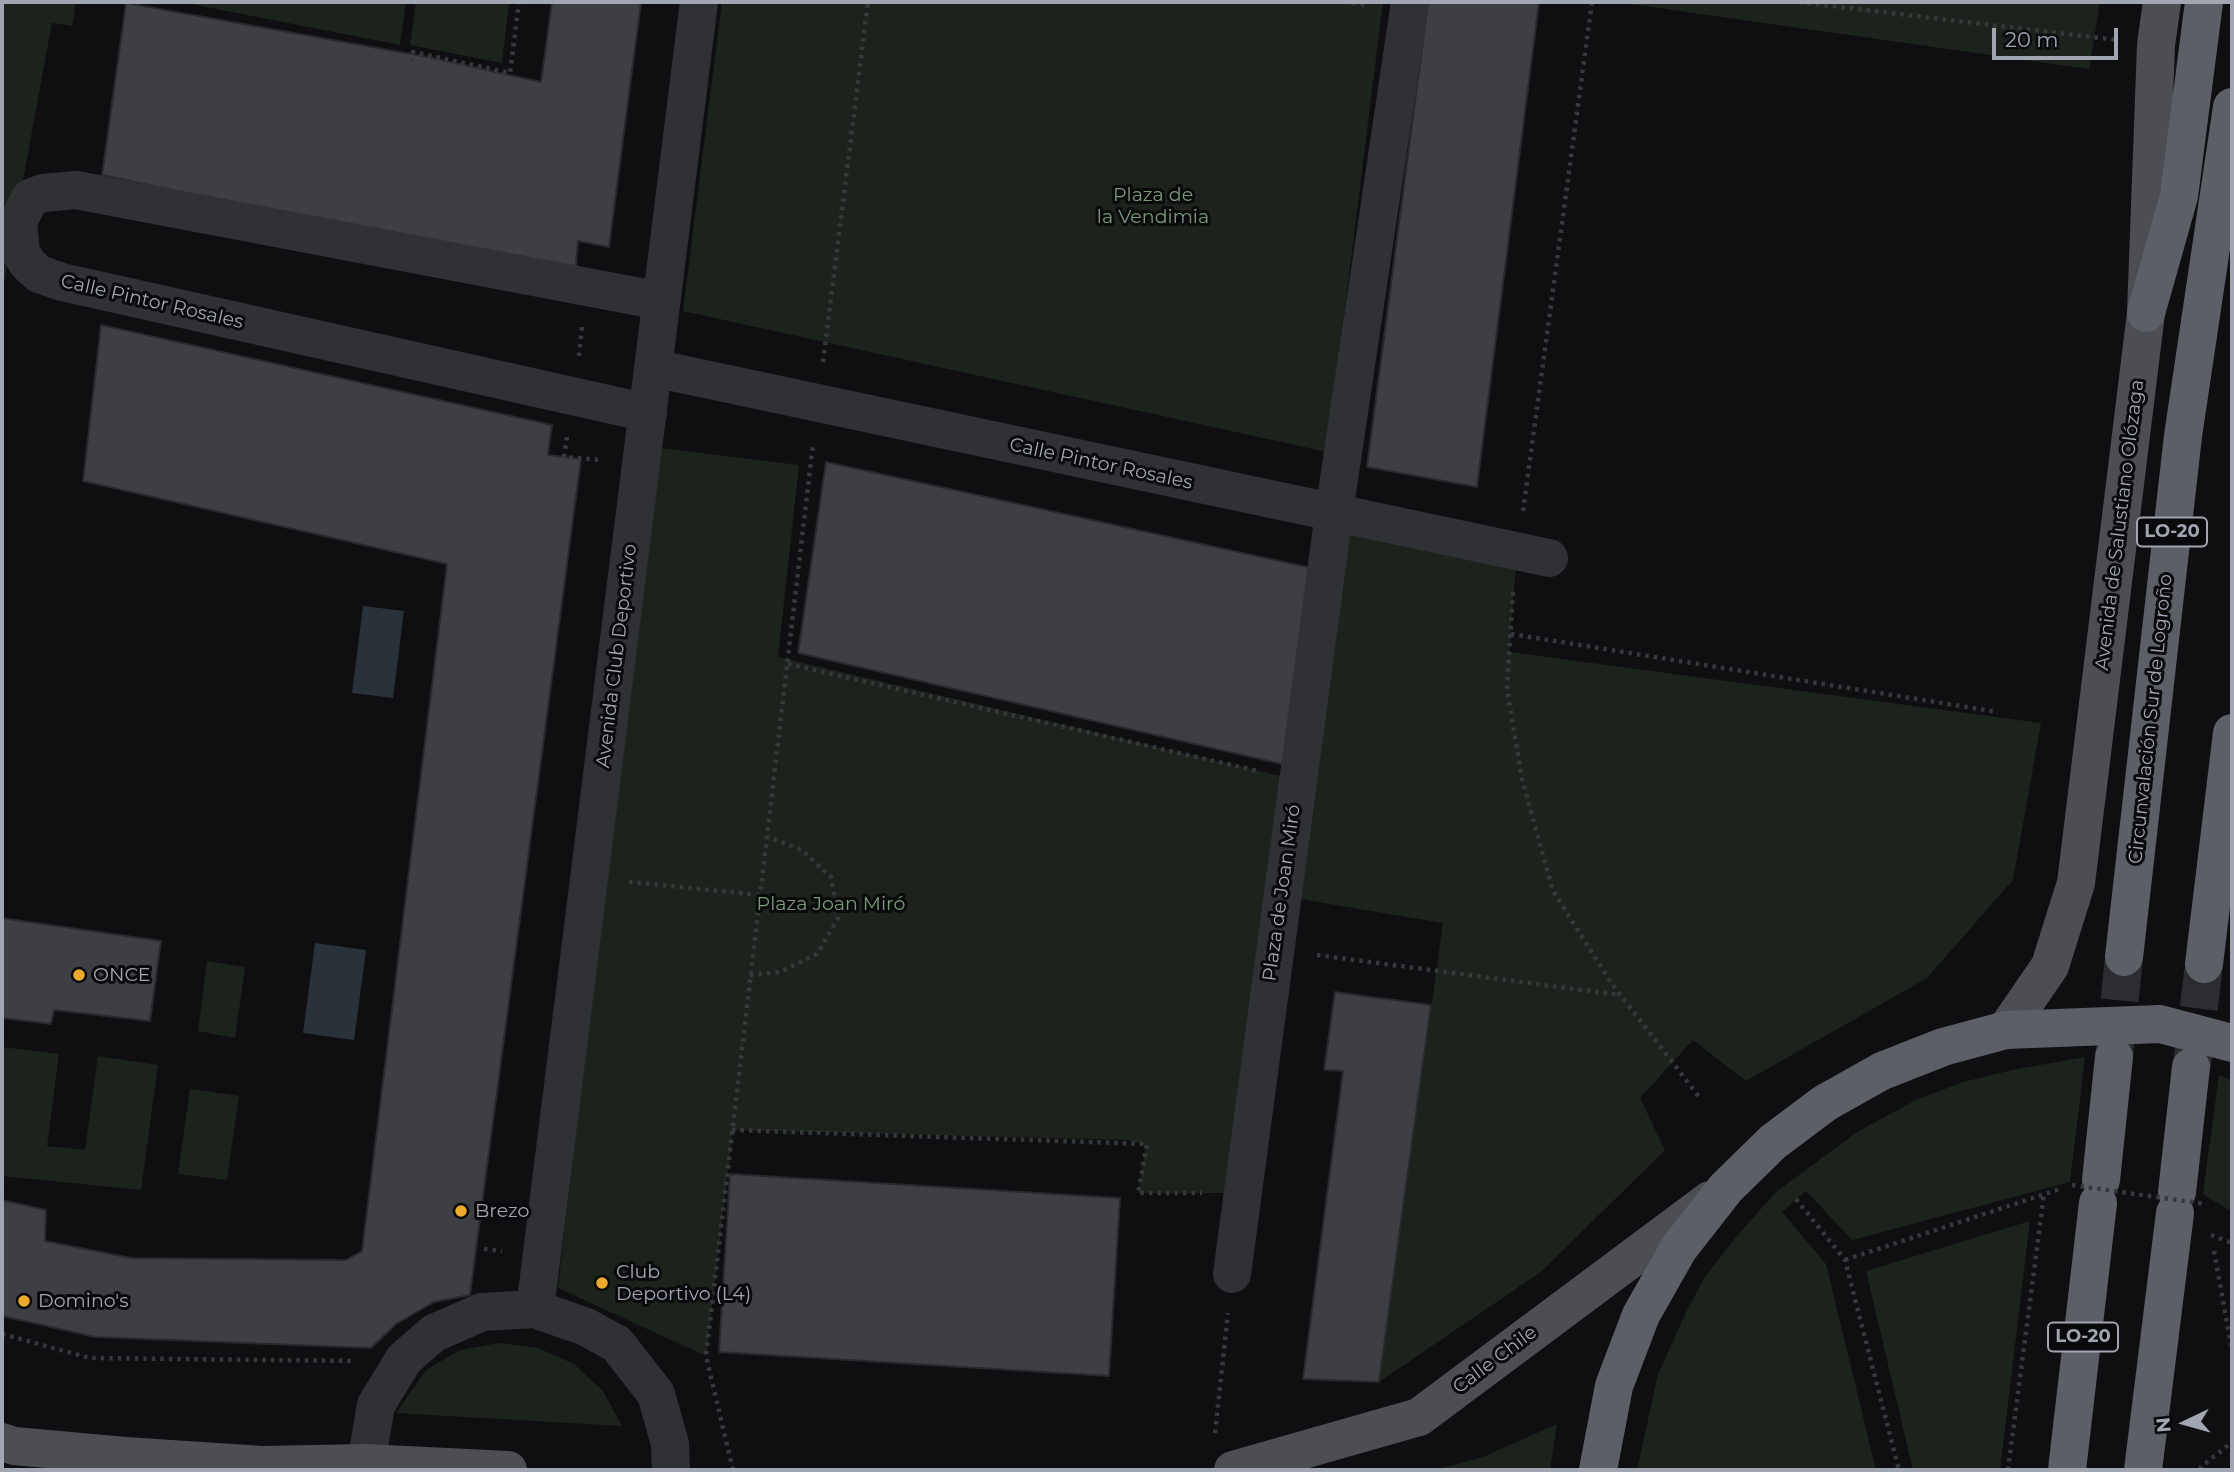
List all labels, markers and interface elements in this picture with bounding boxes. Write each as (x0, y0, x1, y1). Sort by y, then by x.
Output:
scale bar (1996, 14, 2122, 58)
text: 20 m (2005, 27, 2059, 52)
park label: Plaza de la Vendimia (1097, 184, 1209, 228)
street label: Calle Pintor Rosales (58, 270, 246, 334)
street label: Avenida de Salustiano Olózaga (2091, 378, 2149, 672)
street label: Calle Pintor Rosales (1007, 433, 1195, 495)
road number: LO-20 (2137, 518, 2207, 546)
street label: Avenida Club Deportivo (592, 543, 642, 769)
street label: Circunvalación Sur de Logroño (2124, 573, 2178, 865)
street label: Plaza de Joan Miró (1258, 803, 1306, 983)
park label: Plaza Joan Miró (757, 893, 905, 915)
place label: ONCE (93, 964, 151, 986)
marker: ONCE (71, 967, 87, 983)
place label: Brezo (475, 1200, 530, 1222)
marker: Brezo (453, 1203, 469, 1219)
place label: Club Deportivo (L4) (616, 1261, 751, 1305)
marker: Club Deportivo (L4) (594, 1275, 610, 1291)
place label: Domino's (38, 1290, 128, 1312)
marker: Domino's (16, 1293, 32, 1309)
street label: Calle Chile (1449, 1321, 1541, 1399)
road number: LO-20 (2048, 1322, 2118, 1352)
north arrow (2150, 1388, 2220, 1458)
text: N (2151, 1416, 2176, 1434)

